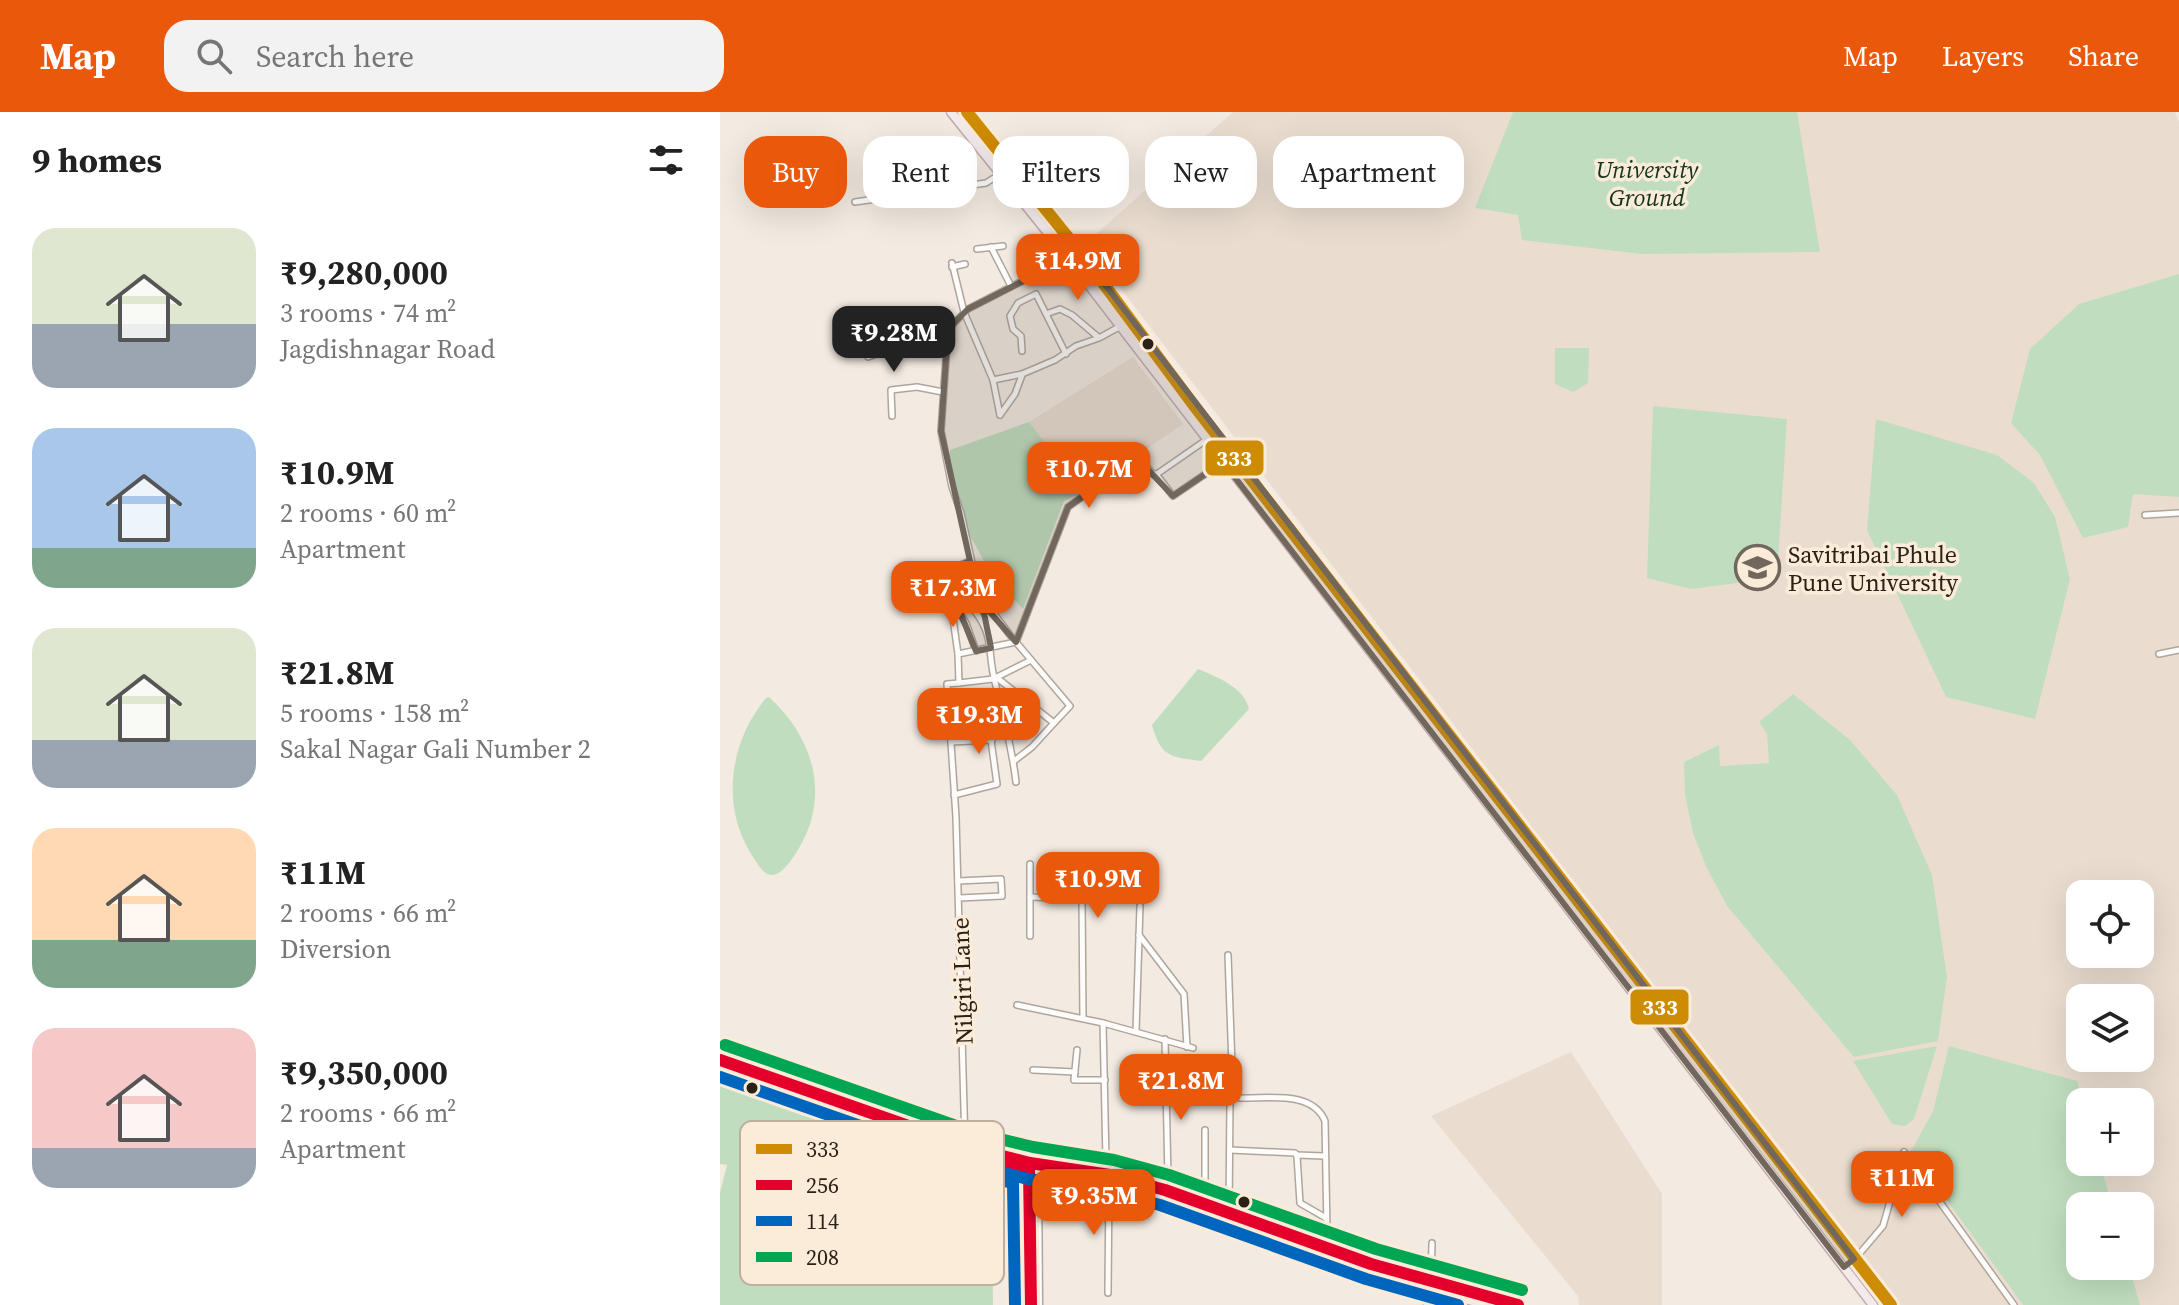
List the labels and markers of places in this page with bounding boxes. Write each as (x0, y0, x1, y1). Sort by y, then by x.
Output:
pin: ₹14.9M (1013, 234, 1143, 302)
pin: ₹9.28M (829, 306, 959, 374)
unlabelled marker (1140, 336, 1156, 352)
pin: ₹10.7M (1024, 442, 1154, 510)
place label: Savitribai Phule Pune University (1788, 538, 1959, 599)
school or university icon: Savitribai Phule Pune University (1733, 544, 1781, 592)
pin: ₹17.3M (888, 561, 1018, 629)
pin: ₹19.3M (914, 688, 1044, 756)
pin: ₹10.9M (1033, 852, 1163, 920)
pin: ₹21.8M (1116, 1054, 1246, 1122)
unlabelled marker (744, 1080, 760, 1096)
pin: ₹11M (1855, 1151, 1949, 1219)
pin: ₹9.35M (1029, 1169, 1159, 1237)
unlabelled marker (1236, 1194, 1252, 1210)

